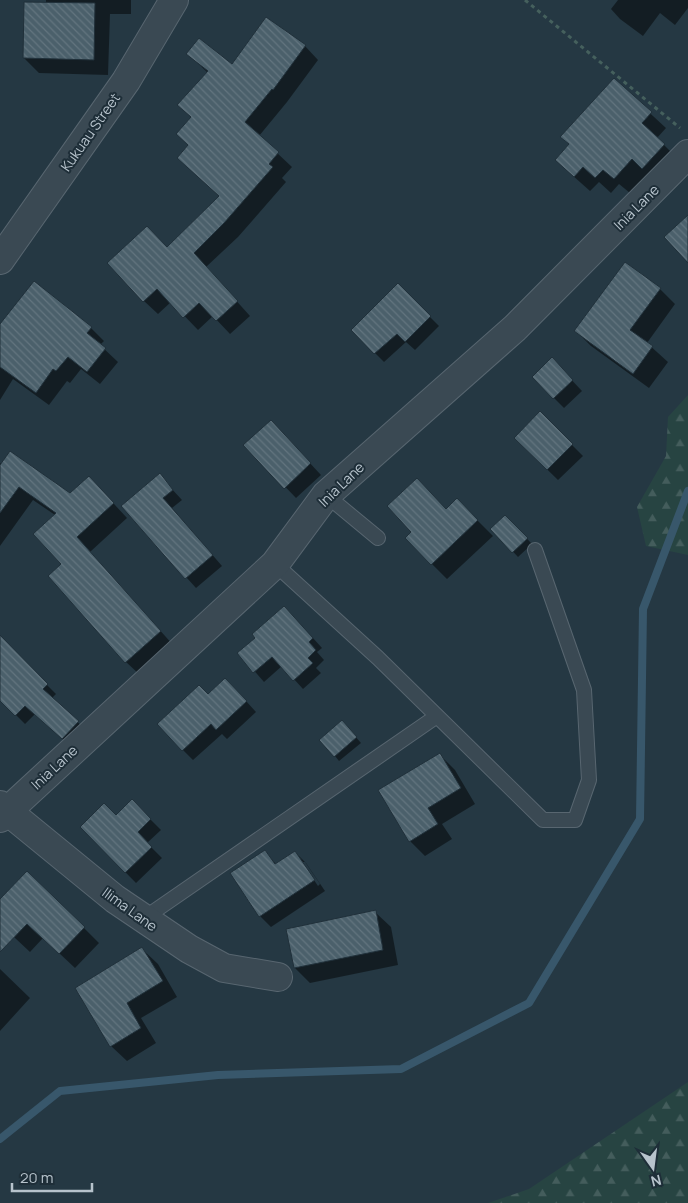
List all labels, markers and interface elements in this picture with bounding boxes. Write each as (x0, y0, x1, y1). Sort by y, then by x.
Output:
street label: Kukuau Street (56, 89, 124, 175)
street label: Inia Lane (609, 180, 663, 234)
street label: Inia Lane (314, 457, 368, 511)
street label: Inia Lane (27, 741, 81, 793)
street label: Ilima Lane (99, 883, 161, 935)
north arrow (628, 1143, 678, 1193)
scale bar (12, 1160, 92, 1192)
text: 20 m (20, 1167, 53, 1188)
text: N (649, 1171, 663, 1192)

